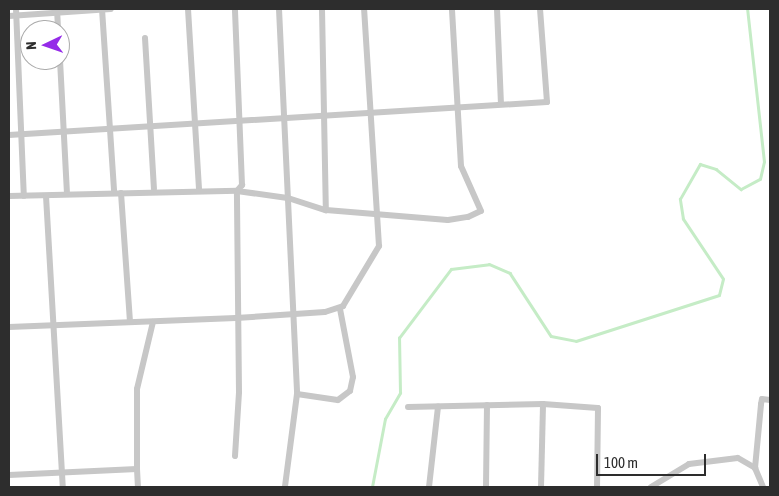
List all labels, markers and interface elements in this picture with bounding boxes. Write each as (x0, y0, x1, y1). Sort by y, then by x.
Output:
north arrow (20, 20, 70, 70)
text: N (23, 41, 39, 50)
scale bar (599, 444, 709, 476)
text: 100 m (604, 454, 638, 471)

